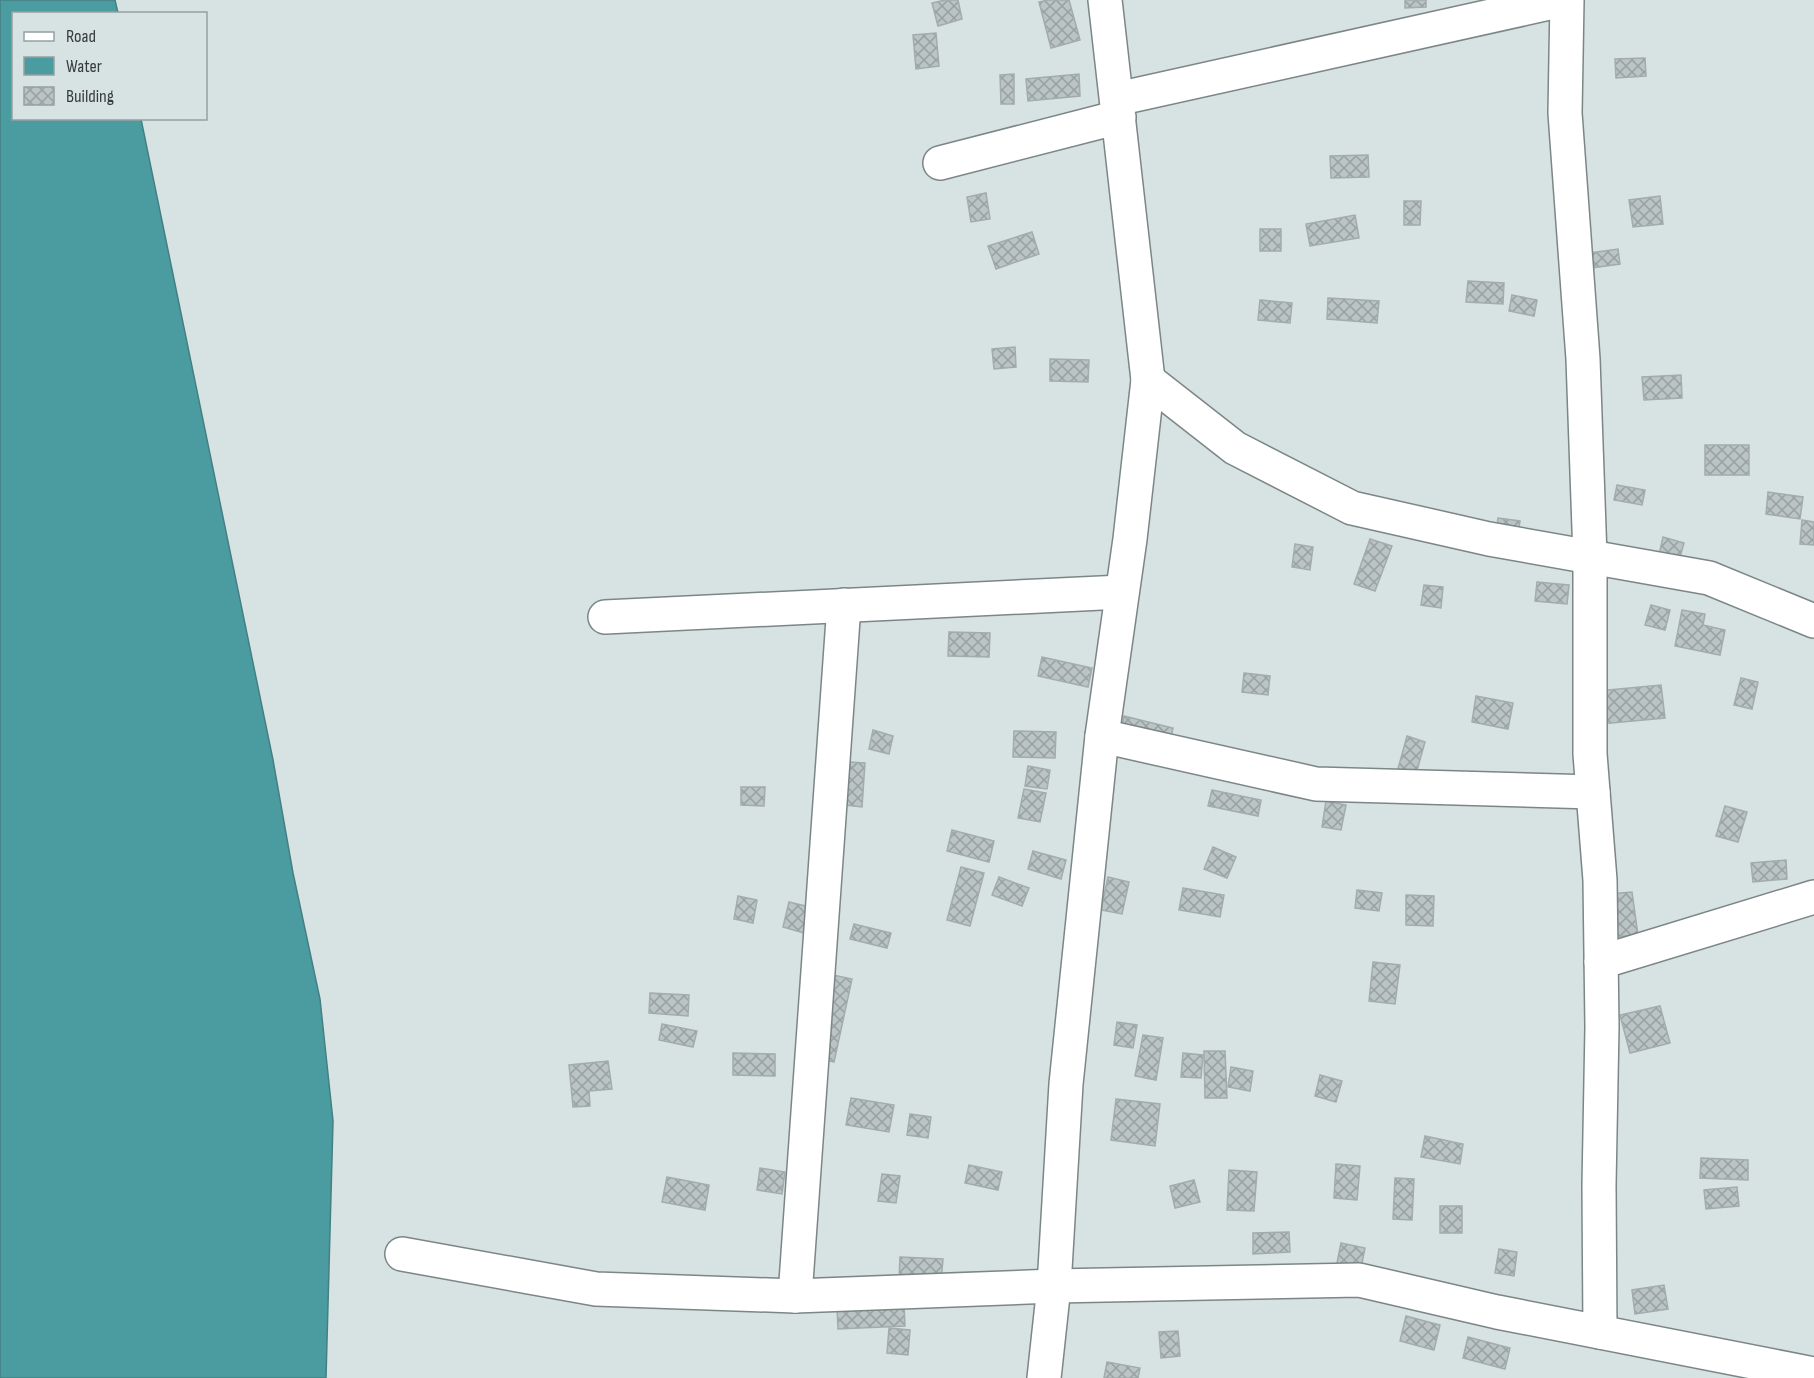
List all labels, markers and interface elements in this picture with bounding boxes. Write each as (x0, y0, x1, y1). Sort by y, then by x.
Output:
legend (12, 12, 207, 120)
text: Road (66, 26, 96, 47)
text: Water (66, 56, 102, 77)
text: Building (66, 86, 114, 107)

